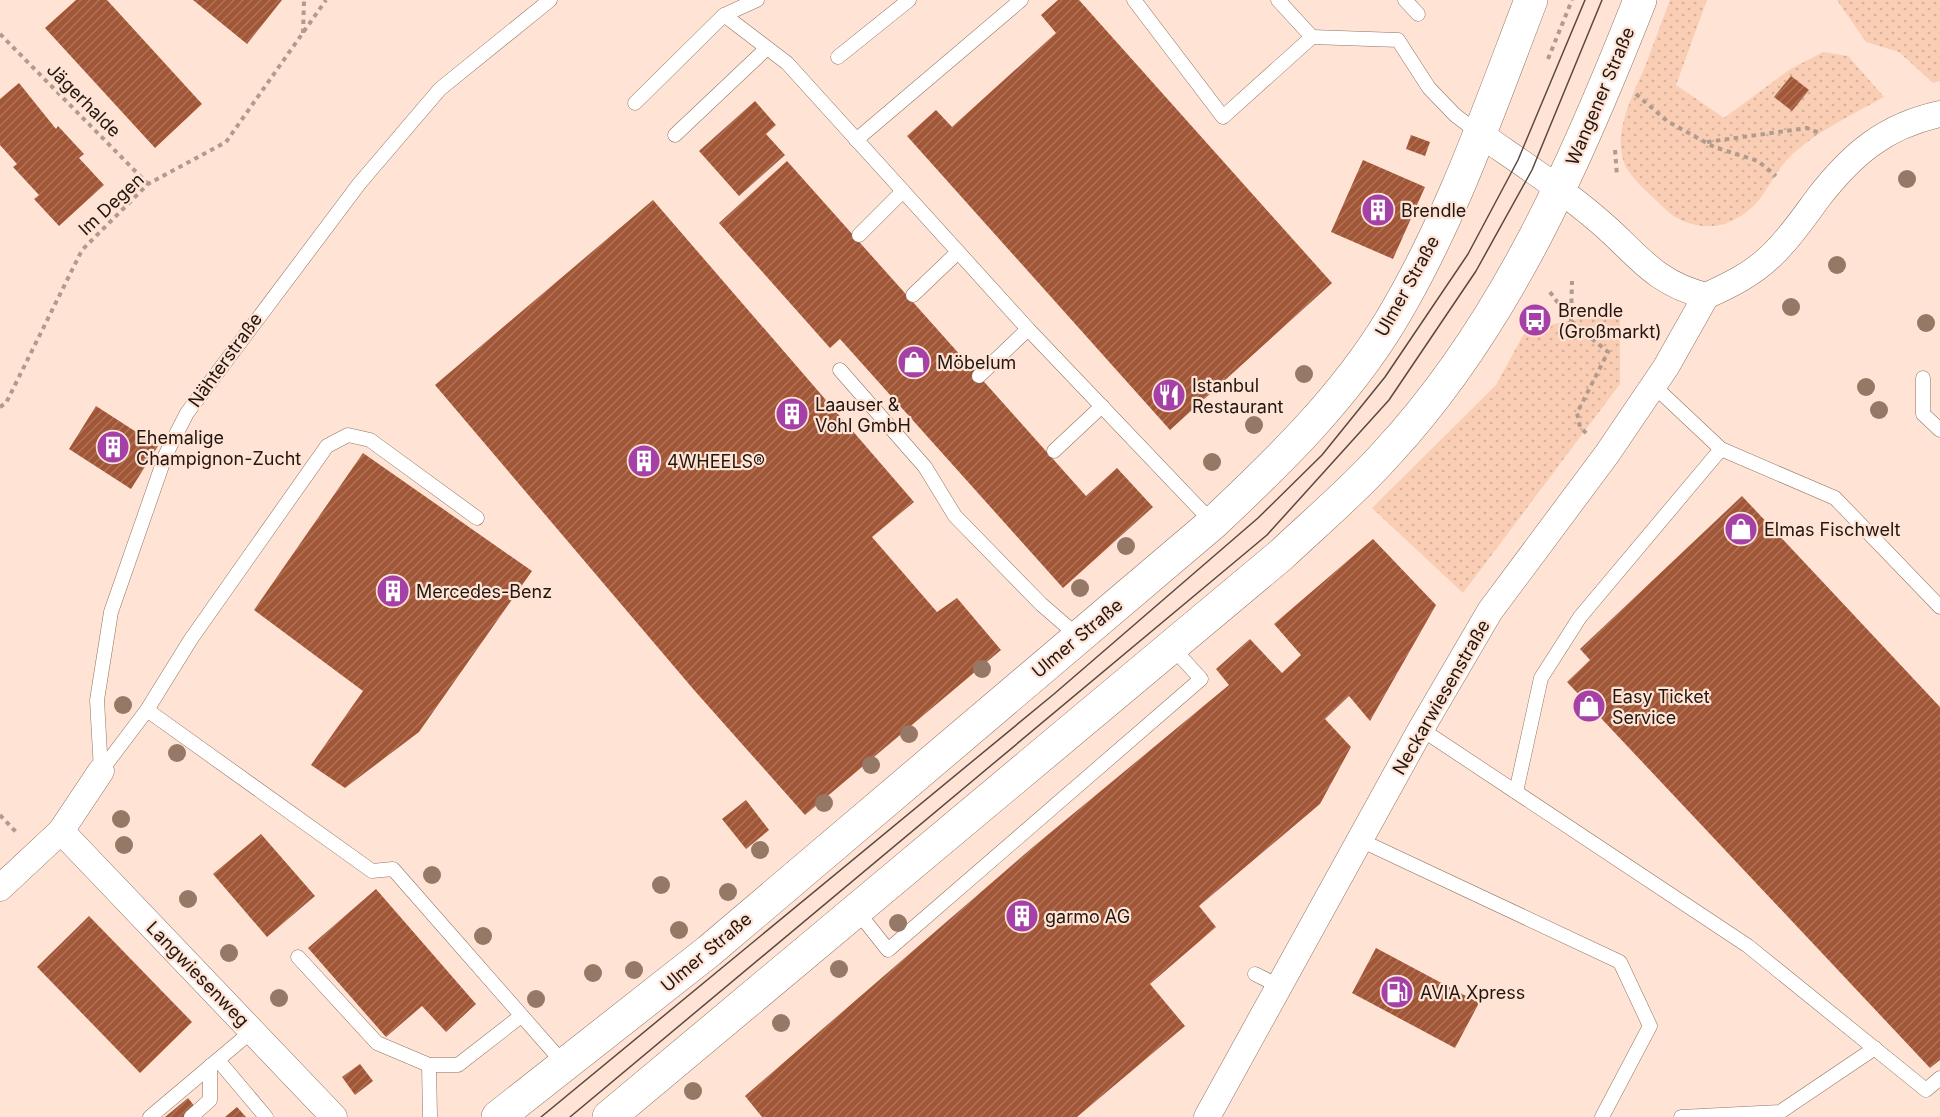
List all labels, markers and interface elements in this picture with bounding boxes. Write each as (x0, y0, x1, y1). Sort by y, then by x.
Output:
street label: Wangener Straße (1561, 24, 1639, 168)
street label: Jägerhalde (43, 59, 125, 141)
street label: Im Degen (74, 169, 148, 239)
building icon: Brendle (1360, 192, 1396, 228)
place label: Brendle (1401, 200, 1466, 221)
street label: Ulmer Straße (1371, 232, 1443, 340)
place label: Brendle (Großmarkt) (1558, 300, 1662, 342)
bus stop icon: Brendle (Großmarkt) (1517, 302, 1553, 338)
street label: Nähterstraße (184, 309, 266, 411)
shop icon: Möbelum (896, 344, 932, 380)
place label: Möbelum (937, 352, 1016, 373)
place label: Istanbul Restaurant (1192, 375, 1284, 417)
restaurant icon: Istanbul Restaurant (1151, 377, 1187, 413)
place label: Laauser & Vohl GmbH (815, 394, 911, 436)
building icon: Laauser & Vohl GmbH (774, 396, 810, 432)
place label: Ehemalige Champignon-Zucht (136, 427, 301, 469)
building icon: Ehemalige Champignon-Zucht (95, 429, 131, 465)
building icon: 4WHEELS® (626, 443, 662, 479)
place label: 4WHEELS® (667, 451, 765, 472)
shop icon: Elmas Fischwelt (1723, 511, 1759, 547)
place label: Elmas Fischwelt (1764, 519, 1901, 540)
building icon: Mercedes-Benz (375, 573, 411, 609)
place label: Mercedes-Benz (416, 581, 552, 602)
street label: Ulmer Straße (1027, 594, 1127, 682)
street label: Neckarwiesenstraße (1388, 616, 1494, 778)
place label: Easy Ticket Service (1612, 686, 1710, 728)
shop icon: Easy Ticket Service (1571, 688, 1607, 724)
building icon: garmo AG (1004, 898, 1040, 934)
place label: garmo AG (1045, 906, 1130, 927)
street label: Ulmer Straße (656, 908, 756, 996)
street label: Langwiesenweg (142, 917, 254, 1031)
fuel station icon: AVIA Xpress (1379, 974, 1415, 1010)
place label: AVIA Xpress (1420, 982, 1525, 1003)

